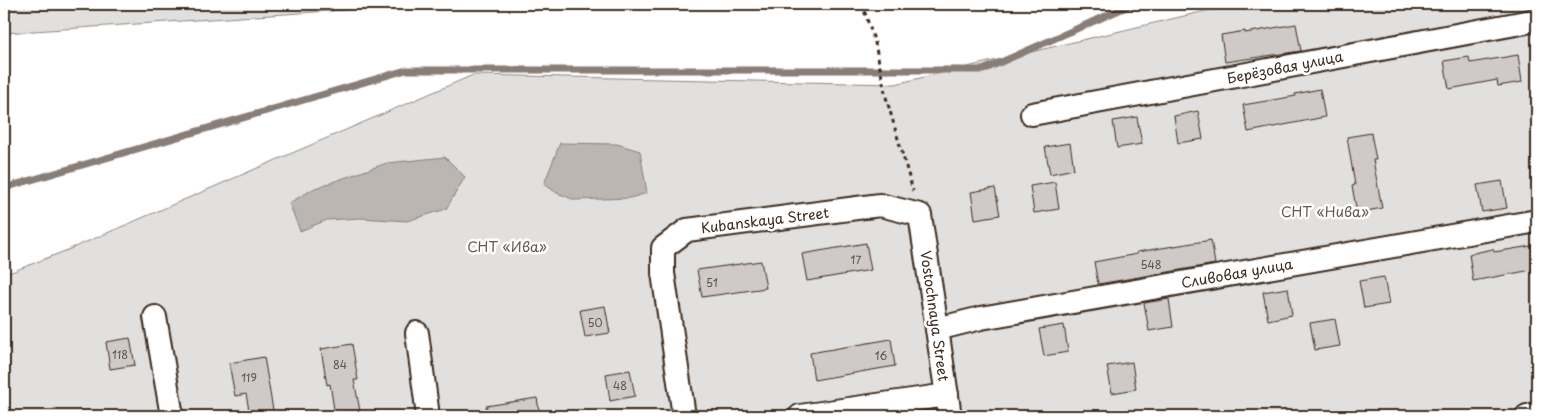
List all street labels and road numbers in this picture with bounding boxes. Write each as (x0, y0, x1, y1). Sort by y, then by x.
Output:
street label: Берёзовая улица (1225, 45, 1345, 89)
street label: Kubanskaya Street (700, 202, 830, 238)
street label: Vostochnaya Street (915, 249, 955, 383)
street label: Сливовая улица (1180, 253, 1295, 293)

